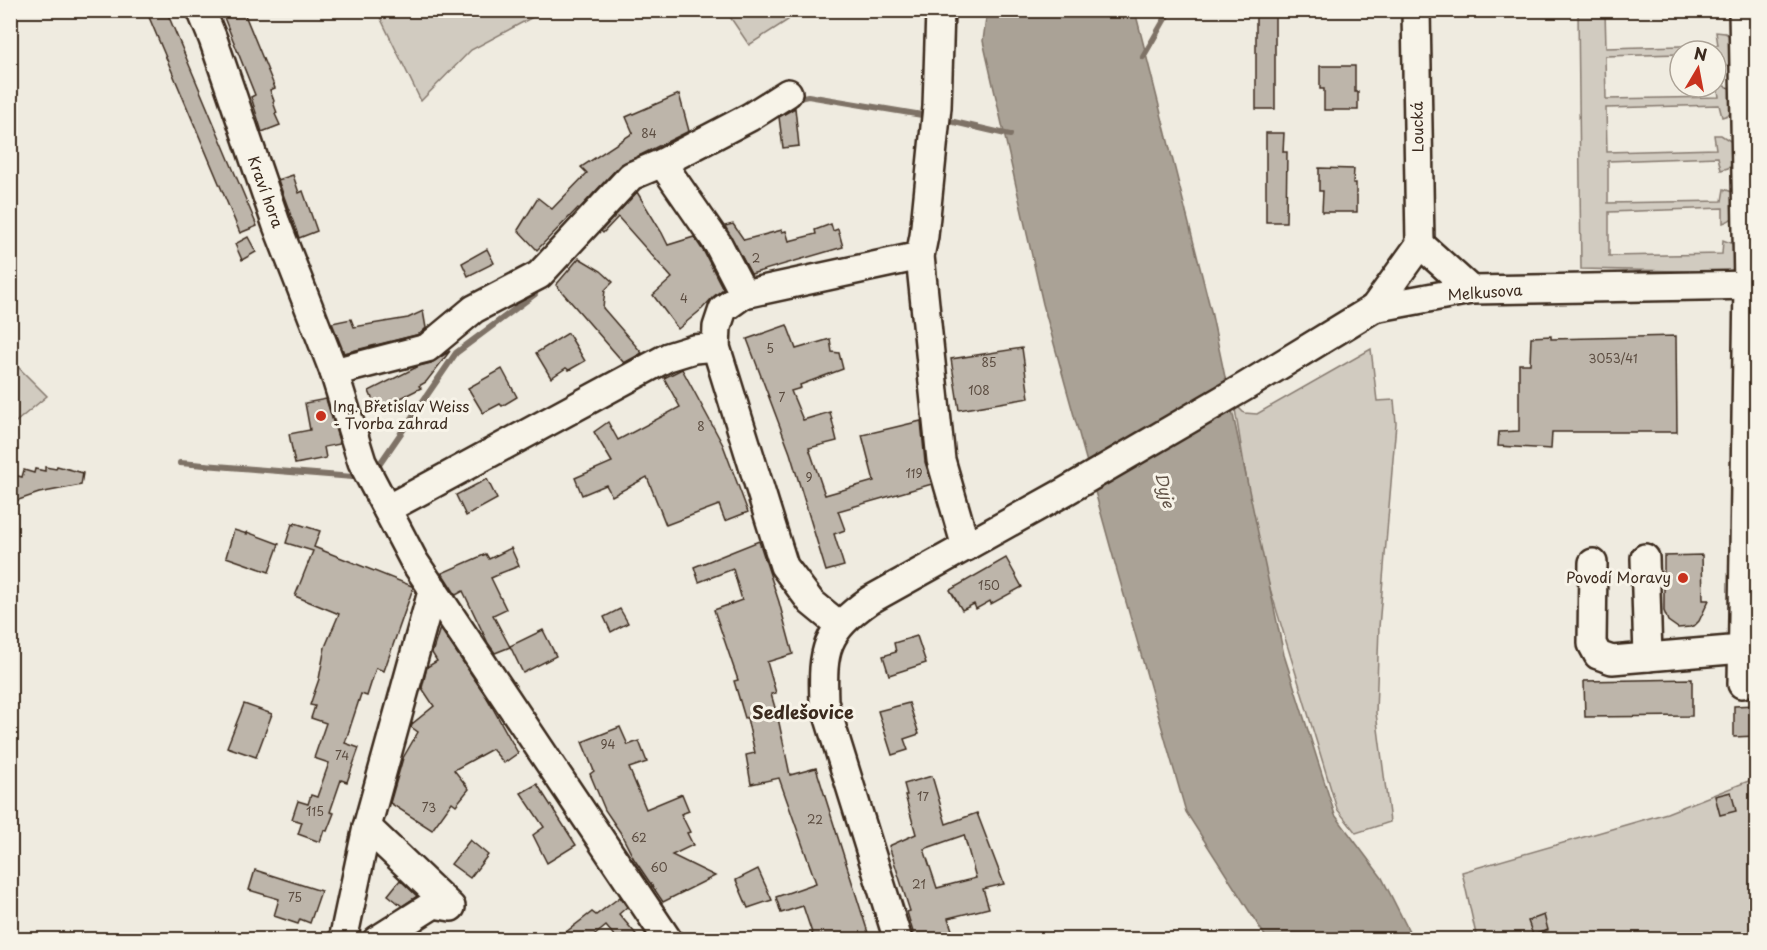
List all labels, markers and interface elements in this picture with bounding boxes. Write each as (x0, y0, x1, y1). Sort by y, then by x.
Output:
north arrow (1668, 39, 1728, 99)
text: N (1692, 40, 1709, 66)
street label: Loucká (1405, 101, 1428, 153)
house number: 84 (641, 124, 657, 142)
street label: Kraví hora (243, 152, 290, 232)
house number: 2 (752, 249, 760, 267)
street label: Melkusova (1447, 277, 1524, 306)
house number: 4 (680, 289, 688, 307)
house number: 5 (766, 339, 774, 357)
house number: 3053/41 (1588, 349, 1638, 367)
house number: 85 (982, 353, 996, 371)
house number: 108 (968, 381, 990, 399)
house number: 7 (779, 388, 786, 406)
place label: Ing. Břetislav Weiss - Tvorba zahrad (333, 394, 469, 434)
marker: Ing. Břetislav Weiss - Tvorba zahrad (314, 409, 328, 423)
house number: 8 (697, 417, 705, 435)
house number: 119 (905, 464, 923, 482)
house number: 9 (805, 468, 813, 486)
water label: Dyje (1150, 470, 1182, 511)
place label: Povodí Moravy (1566, 565, 1671, 588)
marker: Povodí Moravy (1676, 571, 1690, 585)
house number: 150 (978, 576, 1000, 594)
district label: Sedlešovice (752, 698, 854, 725)
house number: 94 (601, 735, 616, 753)
house number: 74 (335, 746, 349, 764)
house number: 17 (917, 787, 929, 805)
house number: 73 (422, 798, 436, 816)
house number: 115 (306, 802, 324, 820)
house number: 22 (807, 810, 823, 828)
house number: 62 (631, 828, 647, 846)
house number: 60 (650, 858, 668, 876)
house number: 21 (912, 875, 926, 893)
house number: 75 (288, 888, 302, 906)

